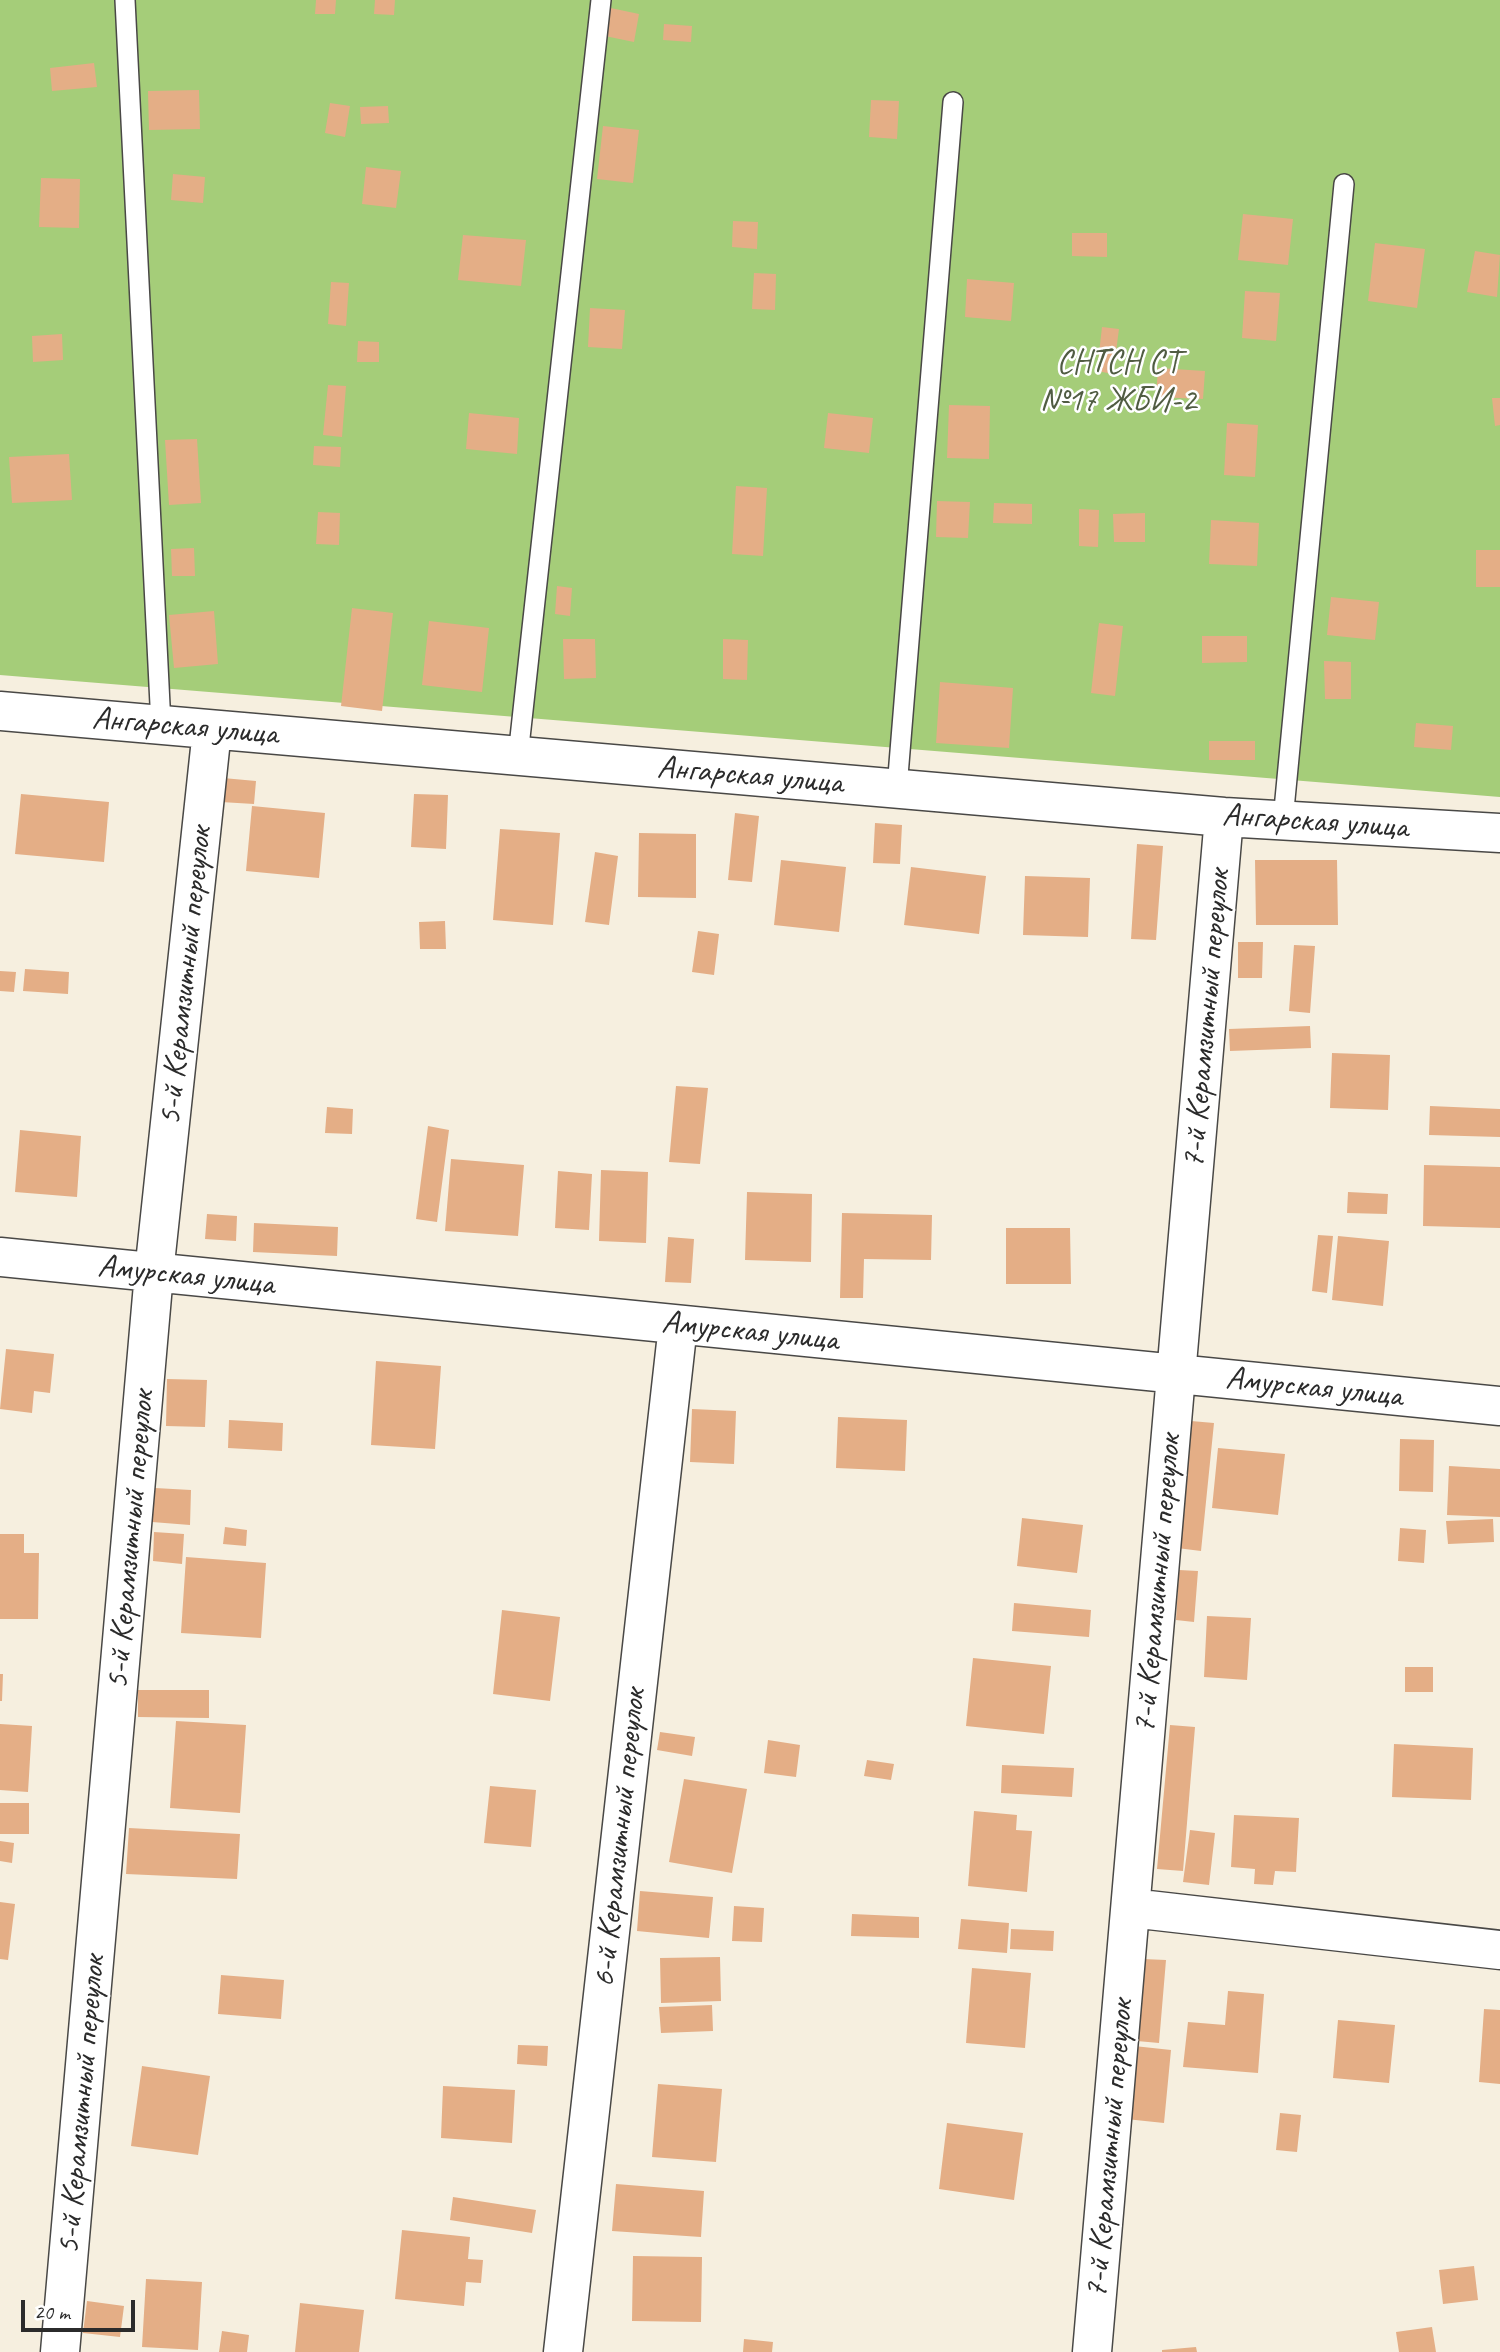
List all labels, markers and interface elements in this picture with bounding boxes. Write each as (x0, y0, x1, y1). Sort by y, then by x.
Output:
park label: СНТСН СТ №17 ЖБИ-2 (1040, 343, 1196, 421)
street label: Ангарская улица (91, 699, 279, 755)
street label: Ангарская улица (656, 748, 844, 804)
street label: Ангарская улица (1221, 796, 1409, 848)
street label: 5-й Керамзитный переулок (151, 825, 221, 1127)
street label: 7-й Керамзитный переулок (1174, 868, 1240, 1170)
street label: Амурская улица (96, 1247, 276, 1305)
street label: Амурская улица (660, 1303, 840, 1361)
street label: Амурская улица (1224, 1359, 1404, 1417)
street label: 5-й Керамзитный переулок (98, 1389, 164, 1691)
street label: 7-й Керамзитный переулок (1125, 1433, 1191, 1735)
street label: 6-й Керамзитный переулок (585, 1687, 655, 1989)
street label: 5-й Керамзитный переулок (49, 1954, 115, 2256)
street label: 7-й Керамзитный переулок (1077, 1998, 1143, 2300)
scale bar (24, 2286, 138, 2330)
text: 20 m (34, 2299, 70, 2325)

